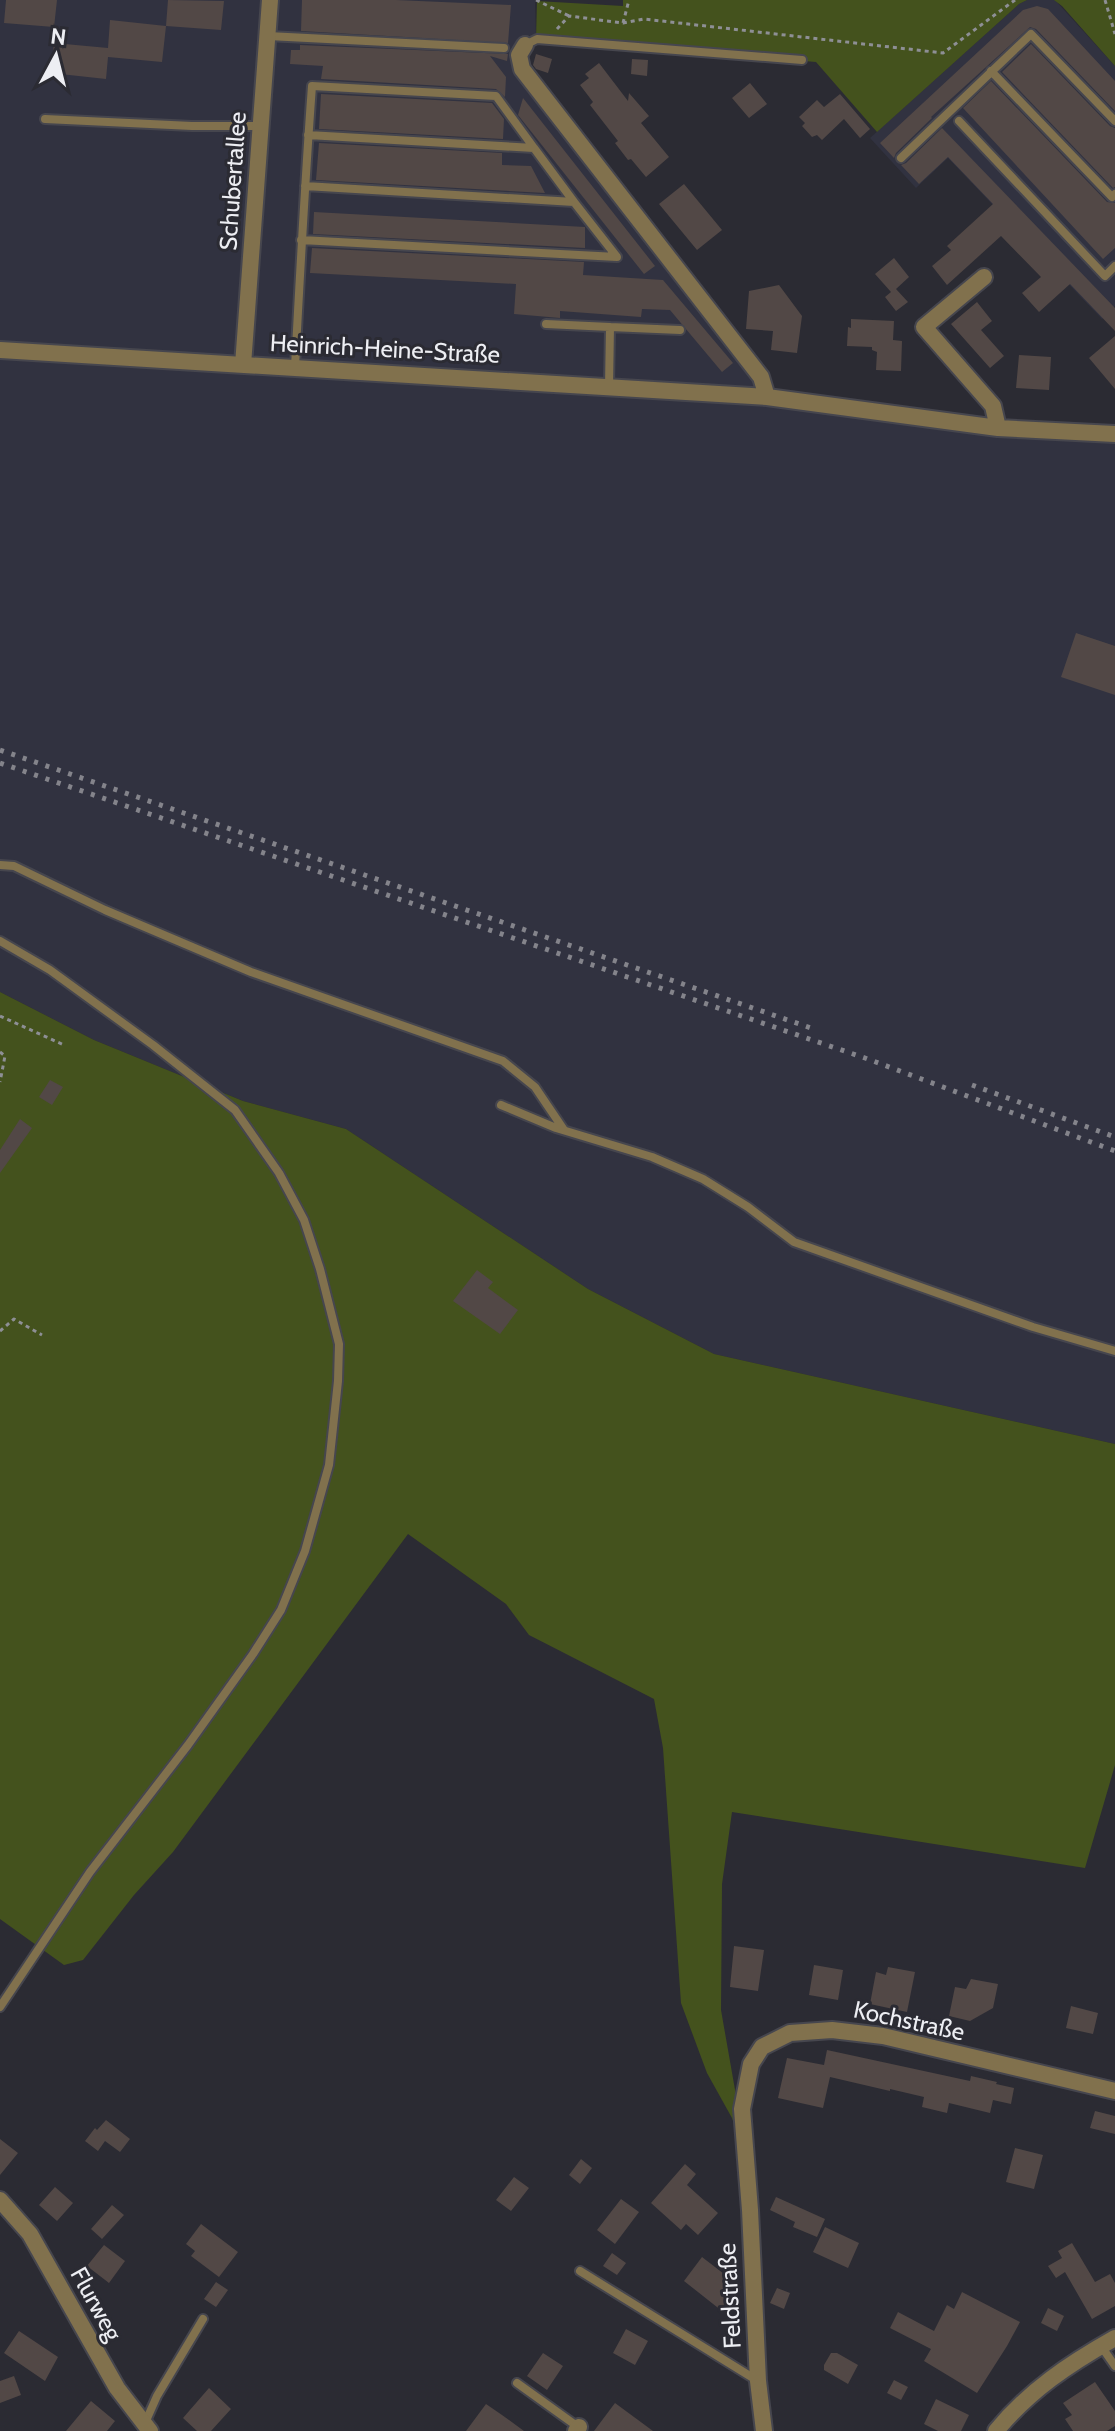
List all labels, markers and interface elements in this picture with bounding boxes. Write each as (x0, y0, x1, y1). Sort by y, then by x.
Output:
north arrow (16, 16, 96, 96)
text: N (49, 22, 68, 51)
street label: Schubertallee (213, 111, 252, 251)
street label: Heinrich-Heine-Straße (269, 328, 501, 369)
street label: Kochstraße (851, 1995, 967, 2046)
street label: Feldstraße (712, 2243, 747, 2350)
street label: Flurweg (64, 2262, 129, 2347)

